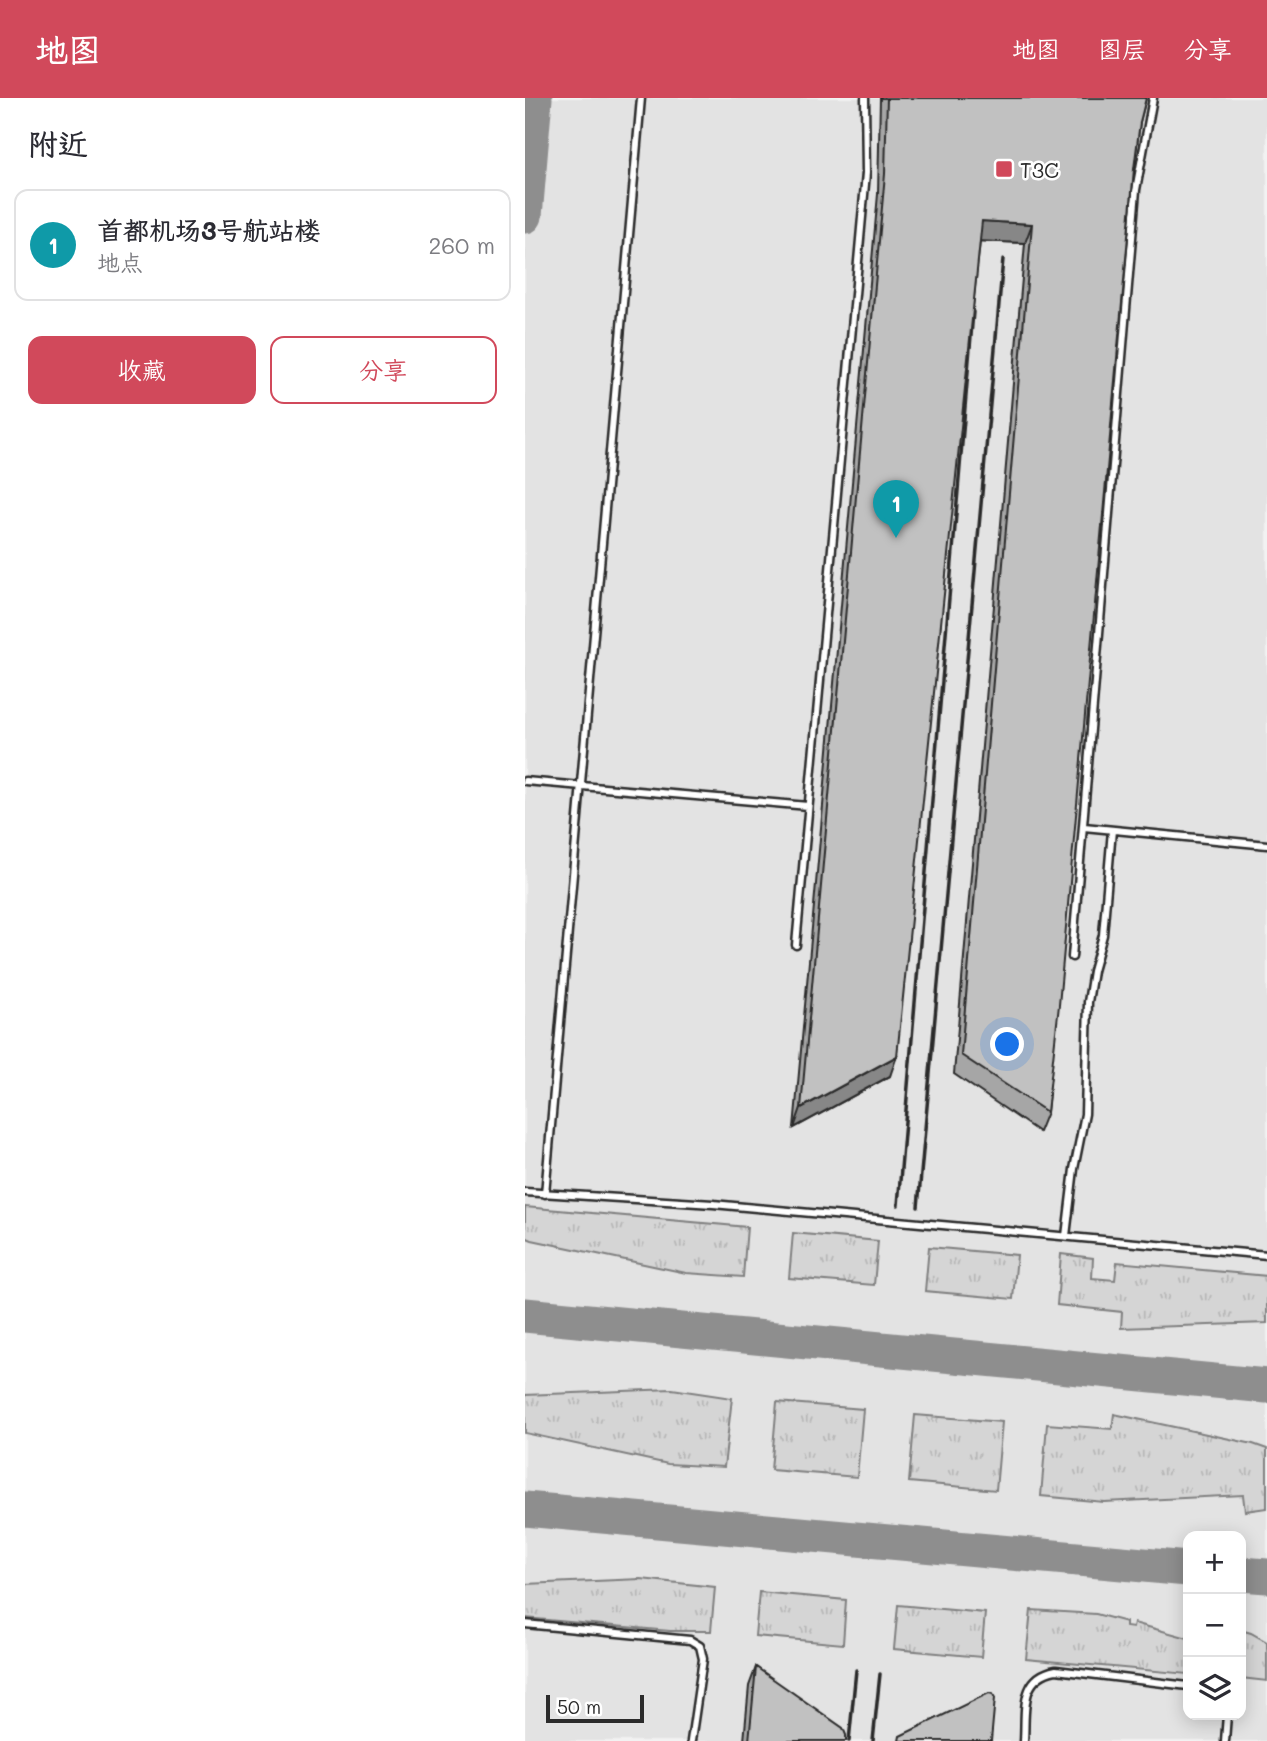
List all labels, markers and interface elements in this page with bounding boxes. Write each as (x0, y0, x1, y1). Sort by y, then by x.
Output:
text: 地图 (35, 27, 101, 70)
text: 地图 (1012, 33, 1060, 64)
text: 图层 (1098, 33, 1146, 64)
text: 分享 (1184, 33, 1232, 64)
text: 附近 (28, 123, 88, 163)
place label: T3C (1020, 156, 1059, 183)
marker: T3C (994, 159, 1014, 179)
text: 首都机场3号航站楼 (97, 213, 321, 247)
text: 1 (48, 230, 58, 260)
text: 260 m (428, 230, 495, 260)
text: 地点 (97, 247, 143, 277)
button: 收藏 (28, 336, 256, 404)
button: 分享 (270, 336, 497, 404)
pin: 1 (873, 480, 919, 538)
your location (990, 1027, 1024, 1061)
map controls (1183, 1531, 1246, 1720)
button: + (1183, 1531, 1246, 1594)
button: − (1183, 1594, 1246, 1657)
button: layers (1183, 1657, 1246, 1720)
scale bar (546, 1692, 644, 1724)
text: 50 m (557, 1694, 601, 1719)

